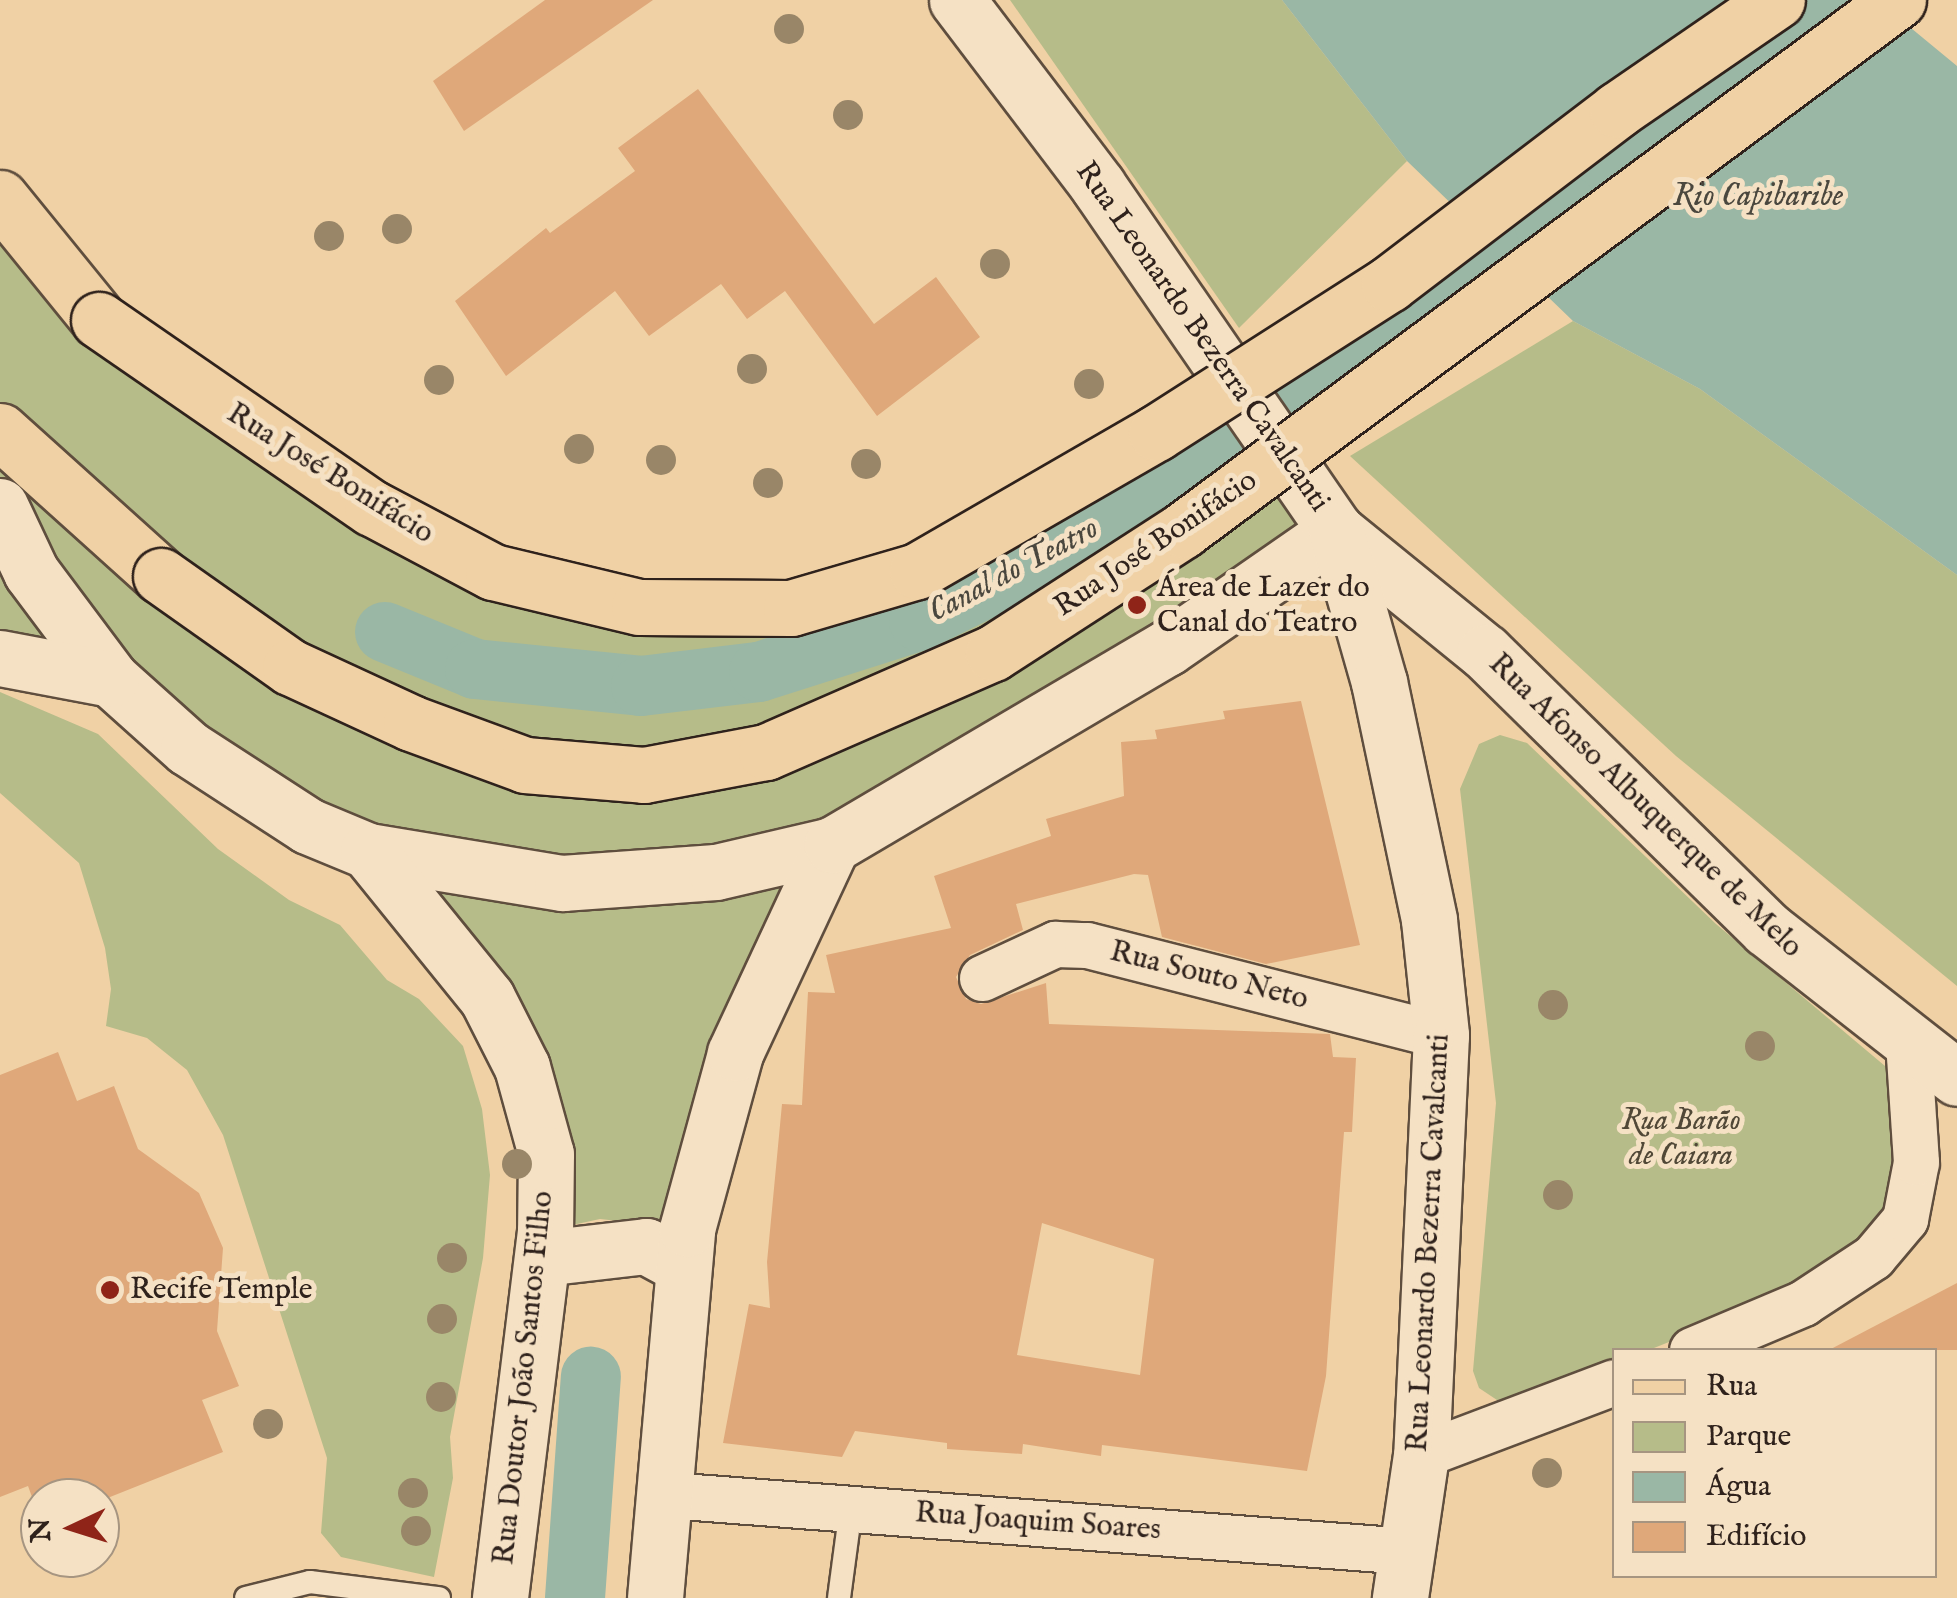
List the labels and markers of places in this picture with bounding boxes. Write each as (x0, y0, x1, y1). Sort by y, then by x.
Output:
place label: Área de Lazer do Canal do Teatro (1157, 570, 1370, 640)
marker: Área de Lazer do Canal do Teatro (1126, 594, 1148, 616)
place label: Recife Temple (130, 1272, 313, 1308)
marker: Recife Temple (99, 1279, 121, 1301)

